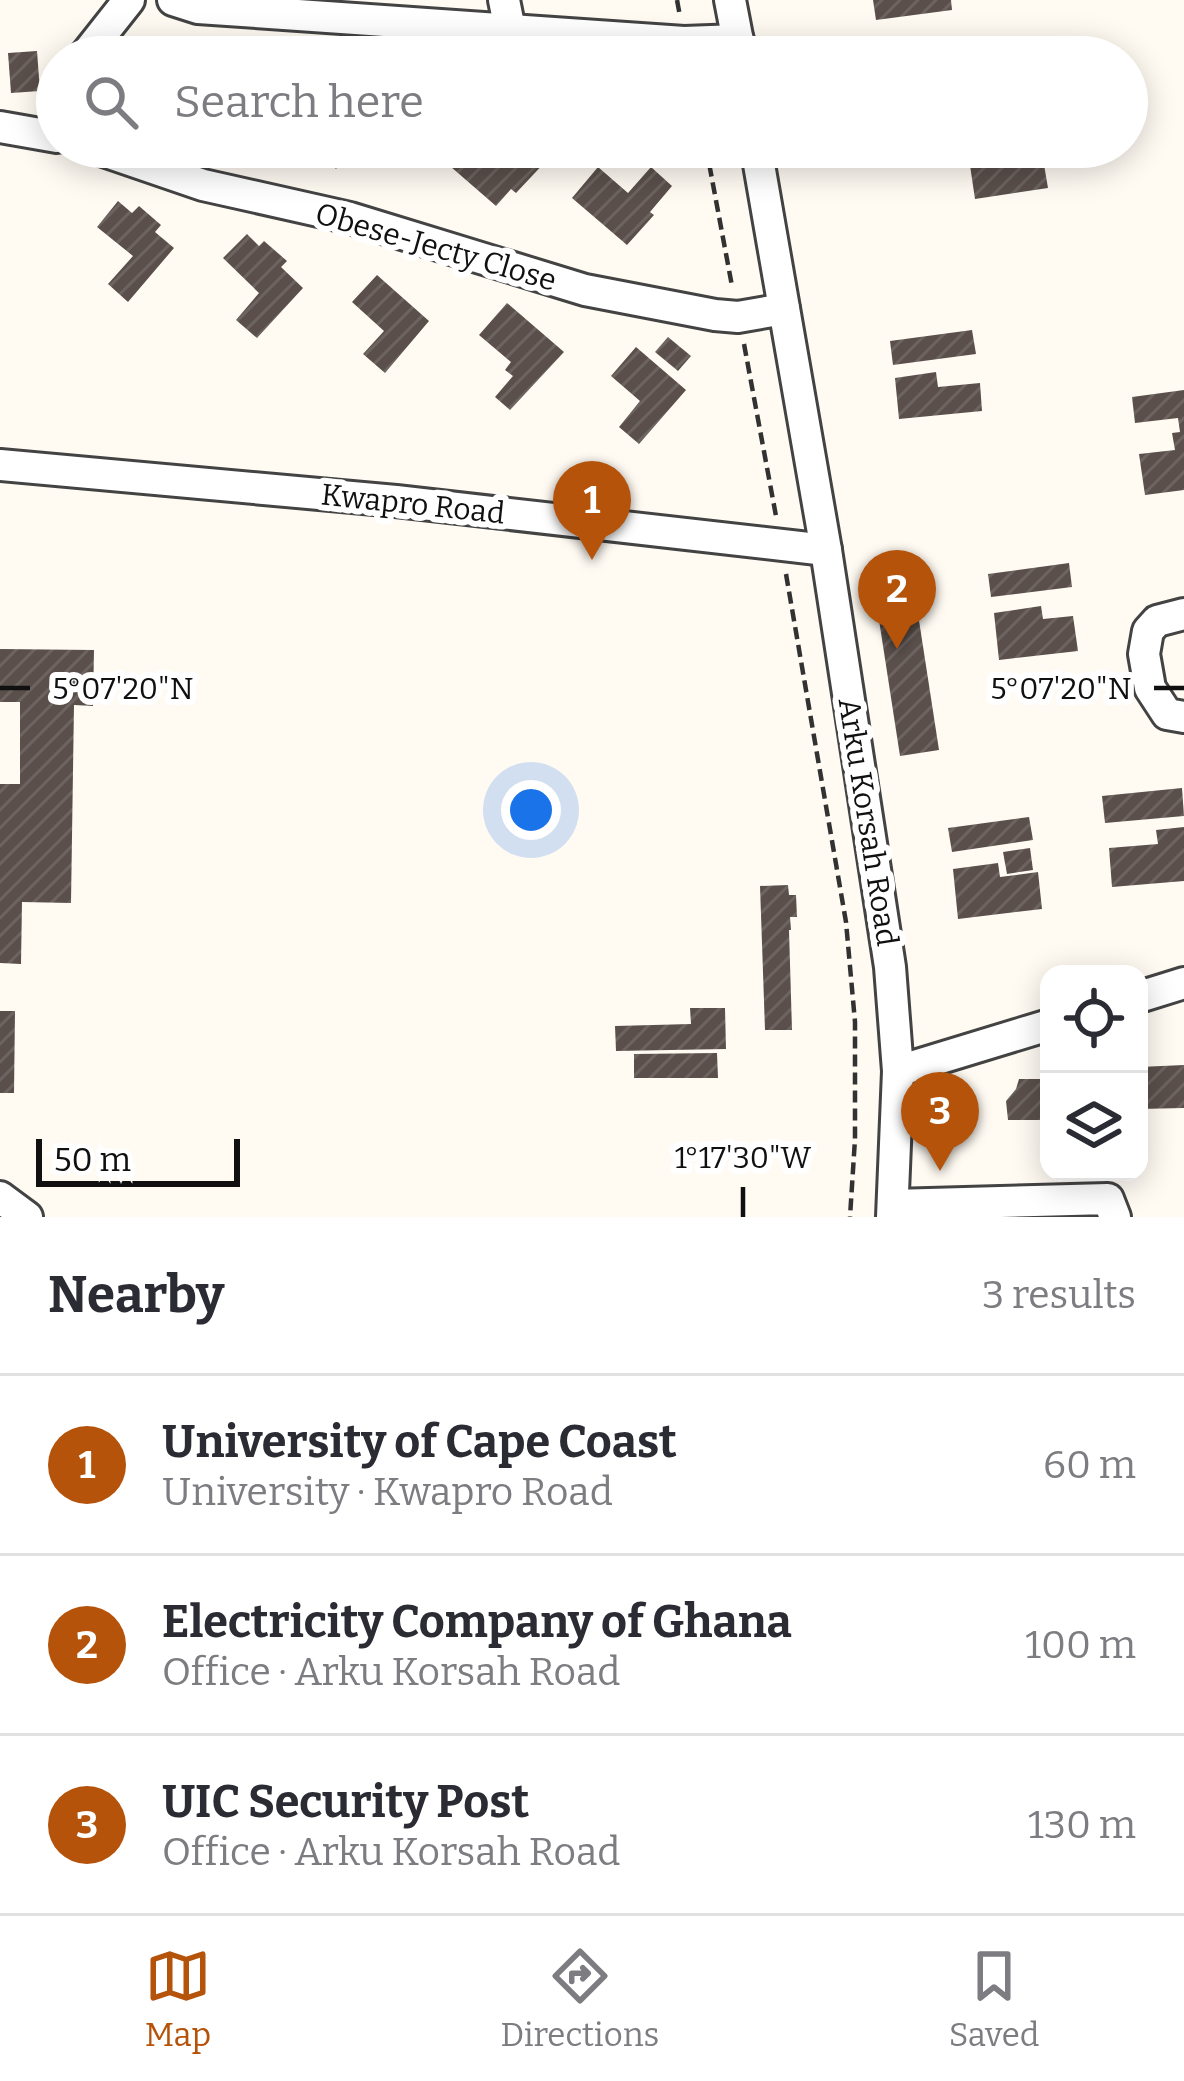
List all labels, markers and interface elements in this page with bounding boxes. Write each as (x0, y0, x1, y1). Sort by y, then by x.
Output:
search box (36, 36, 1148, 168)
icon: search (78, 69, 144, 135)
text: Search here (174, 75, 424, 129)
street label: Obese-Jecty Close (311, 195, 561, 299)
pin: 1 (553, 461, 631, 560)
street label: Kwapro Road (319, 476, 507, 532)
pin: 2 (858, 550, 936, 649)
text: 5°07'20"N (53, 671, 193, 707)
text: 5°07'20"N (991, 671, 1131, 707)
street label: Arku Korsah Road (831, 695, 905, 949)
your location (501, 780, 561, 840)
map controls (1040, 965, 1148, 1181)
button: locate (1040, 965, 1148, 1073)
pin: 3 (901, 1072, 979, 1171)
button: layers (1040, 1073, 1148, 1181)
scale bar (36, 1133, 240, 1186)
text: 50 m (54, 1140, 131, 1180)
text: 1°17'30"W (675, 1140, 812, 1176)
text: Nearby (48, 1264, 224, 1326)
text: 3 results (982, 1272, 1136, 1318)
text: University of Cape Coast (162, 1415, 677, 1469)
text: 1 (79, 1442, 95, 1488)
text: 60 m (1043, 1442, 1136, 1488)
text: University · Kwapro Road (162, 1469, 613, 1515)
text: Electricity Company of Ghana (162, 1595, 792, 1649)
text: 2 (76, 1622, 98, 1668)
text: 100 m (1025, 1622, 1136, 1668)
text: Office · Arku Korsah Road (162, 1649, 620, 1695)
text: UIC Security Post (162, 1775, 529, 1829)
text: 3 (76, 1802, 98, 1848)
text: 130 m (1028, 1802, 1136, 1848)
text: Office · Arku Korsah Road (162, 1829, 620, 1875)
tab: Map (145, 1943, 211, 2055)
tab: Directions (501, 1943, 659, 2055)
tab: Saved (949, 1943, 1039, 2055)

